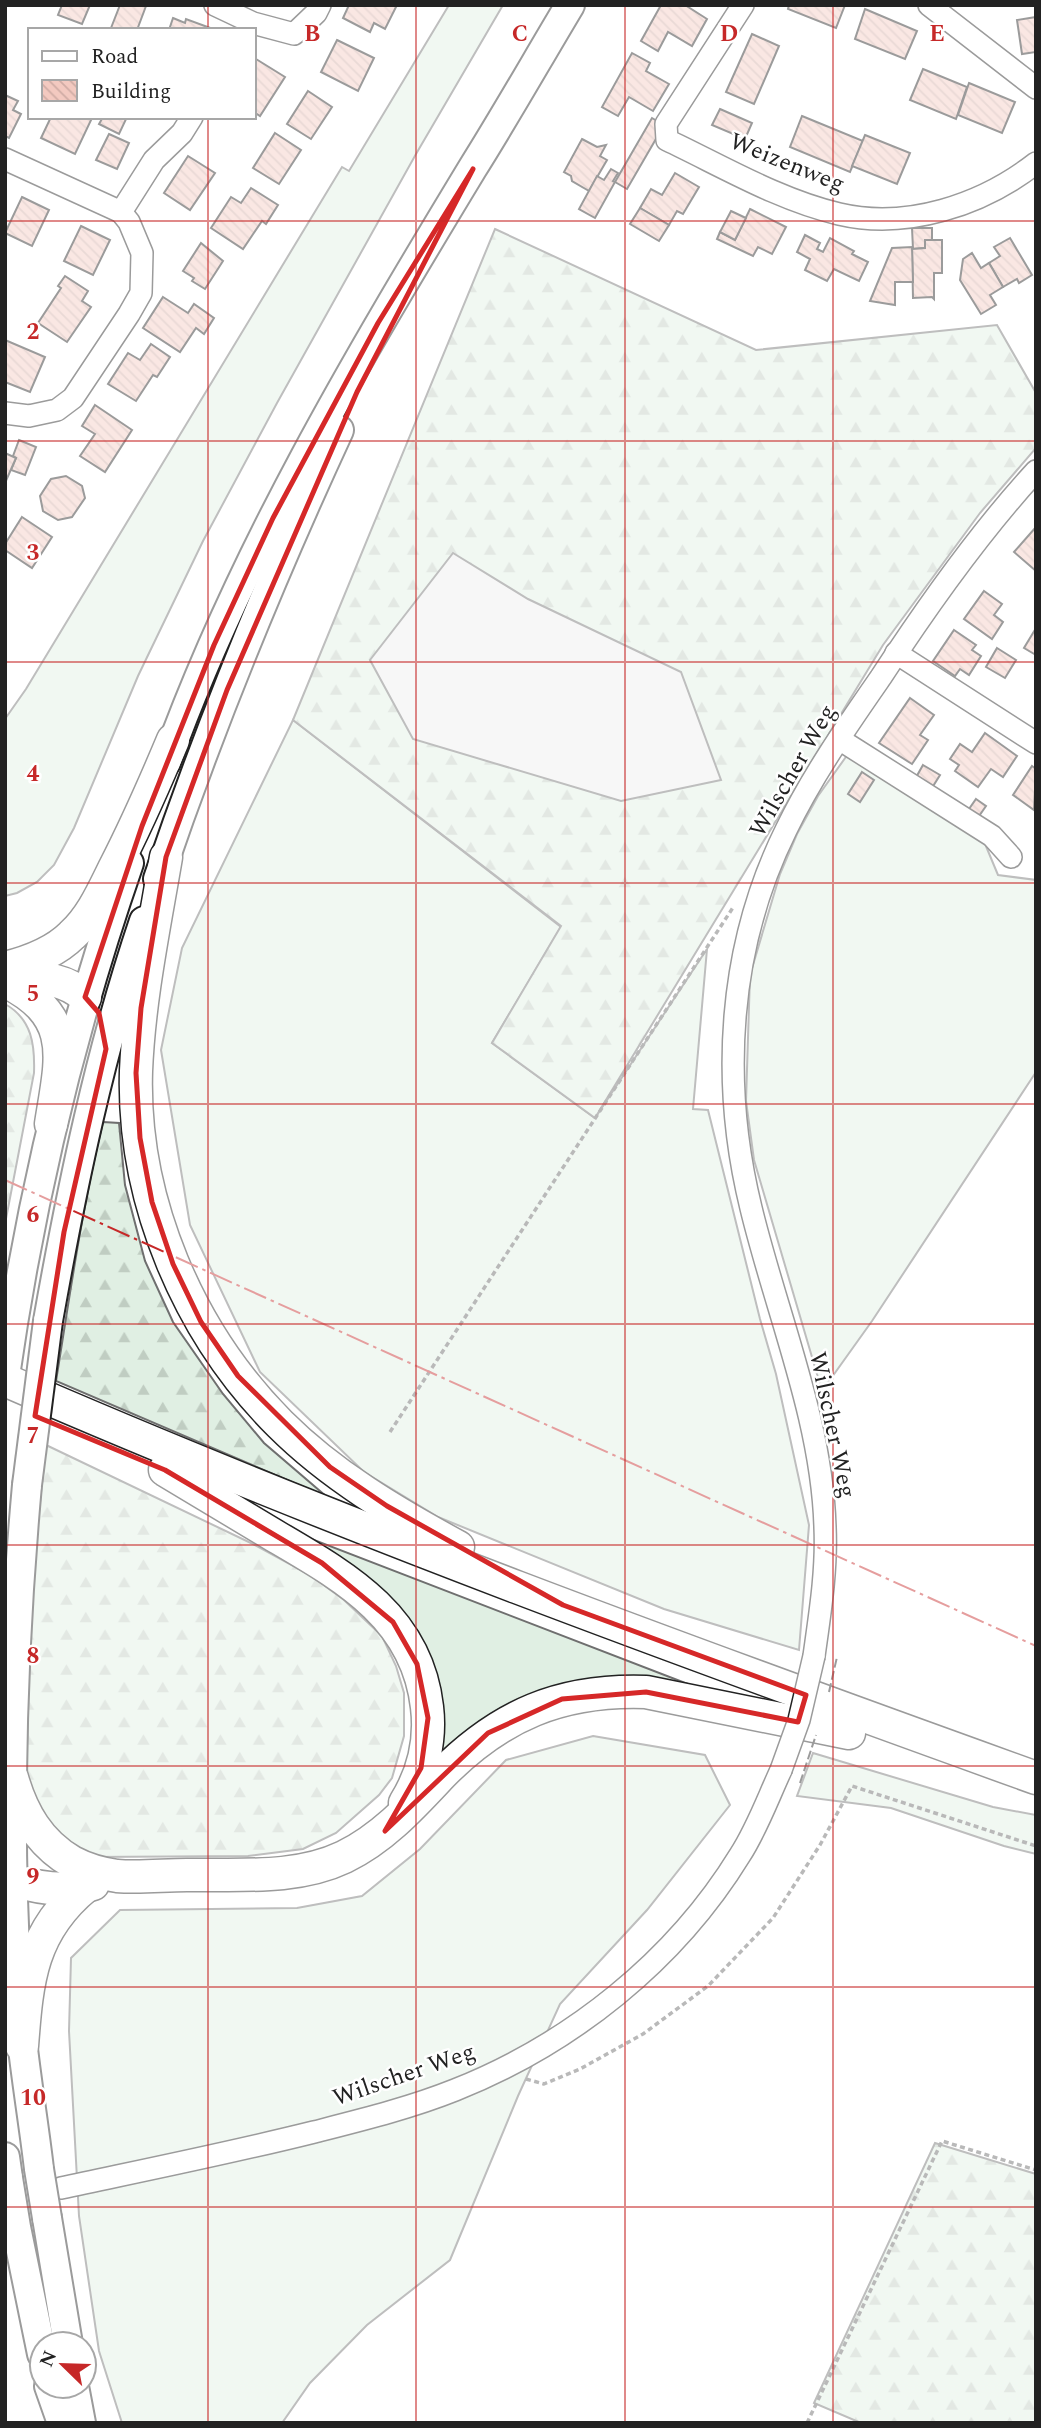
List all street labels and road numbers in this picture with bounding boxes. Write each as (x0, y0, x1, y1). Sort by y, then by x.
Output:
street label: Weizenweg (724, 124, 850, 202)
street label: Wilscher Weg (740, 698, 846, 844)
street label: Wilscher Weg (799, 1349, 865, 1501)
street label: Wilscher Weg (328, 2034, 480, 2116)

